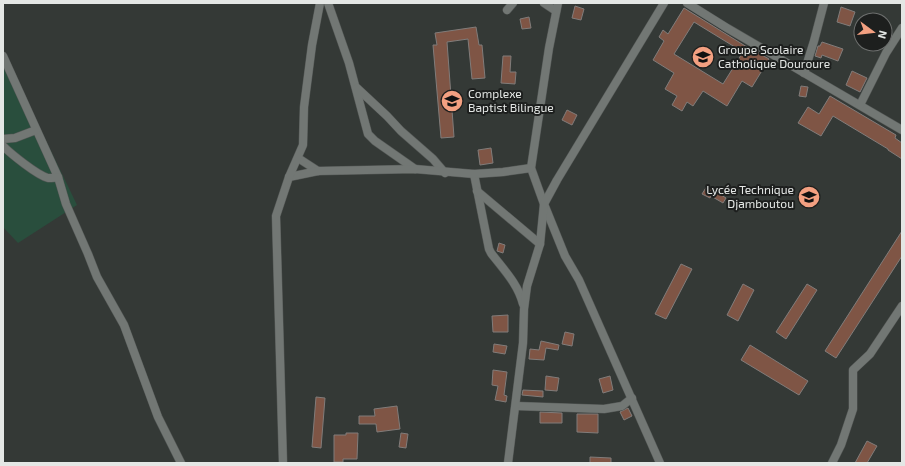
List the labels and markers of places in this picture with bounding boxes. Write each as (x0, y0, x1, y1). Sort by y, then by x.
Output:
place label: Groupe Scolaire Catholique Douroure (718, 42, 830, 70)
school or university icon: Groupe Scolaire Catholique Douroure (690, 44, 716, 70)
place label: Complexe Baptist Bilingue (468, 86, 554, 114)
school or university icon: Complexe Baptist Bilingue (439, 88, 465, 114)
place label: Lycée Technique Djamboutou (706, 182, 794, 211)
school or university icon: Lycée Technique Djamboutou (796, 184, 822, 210)

